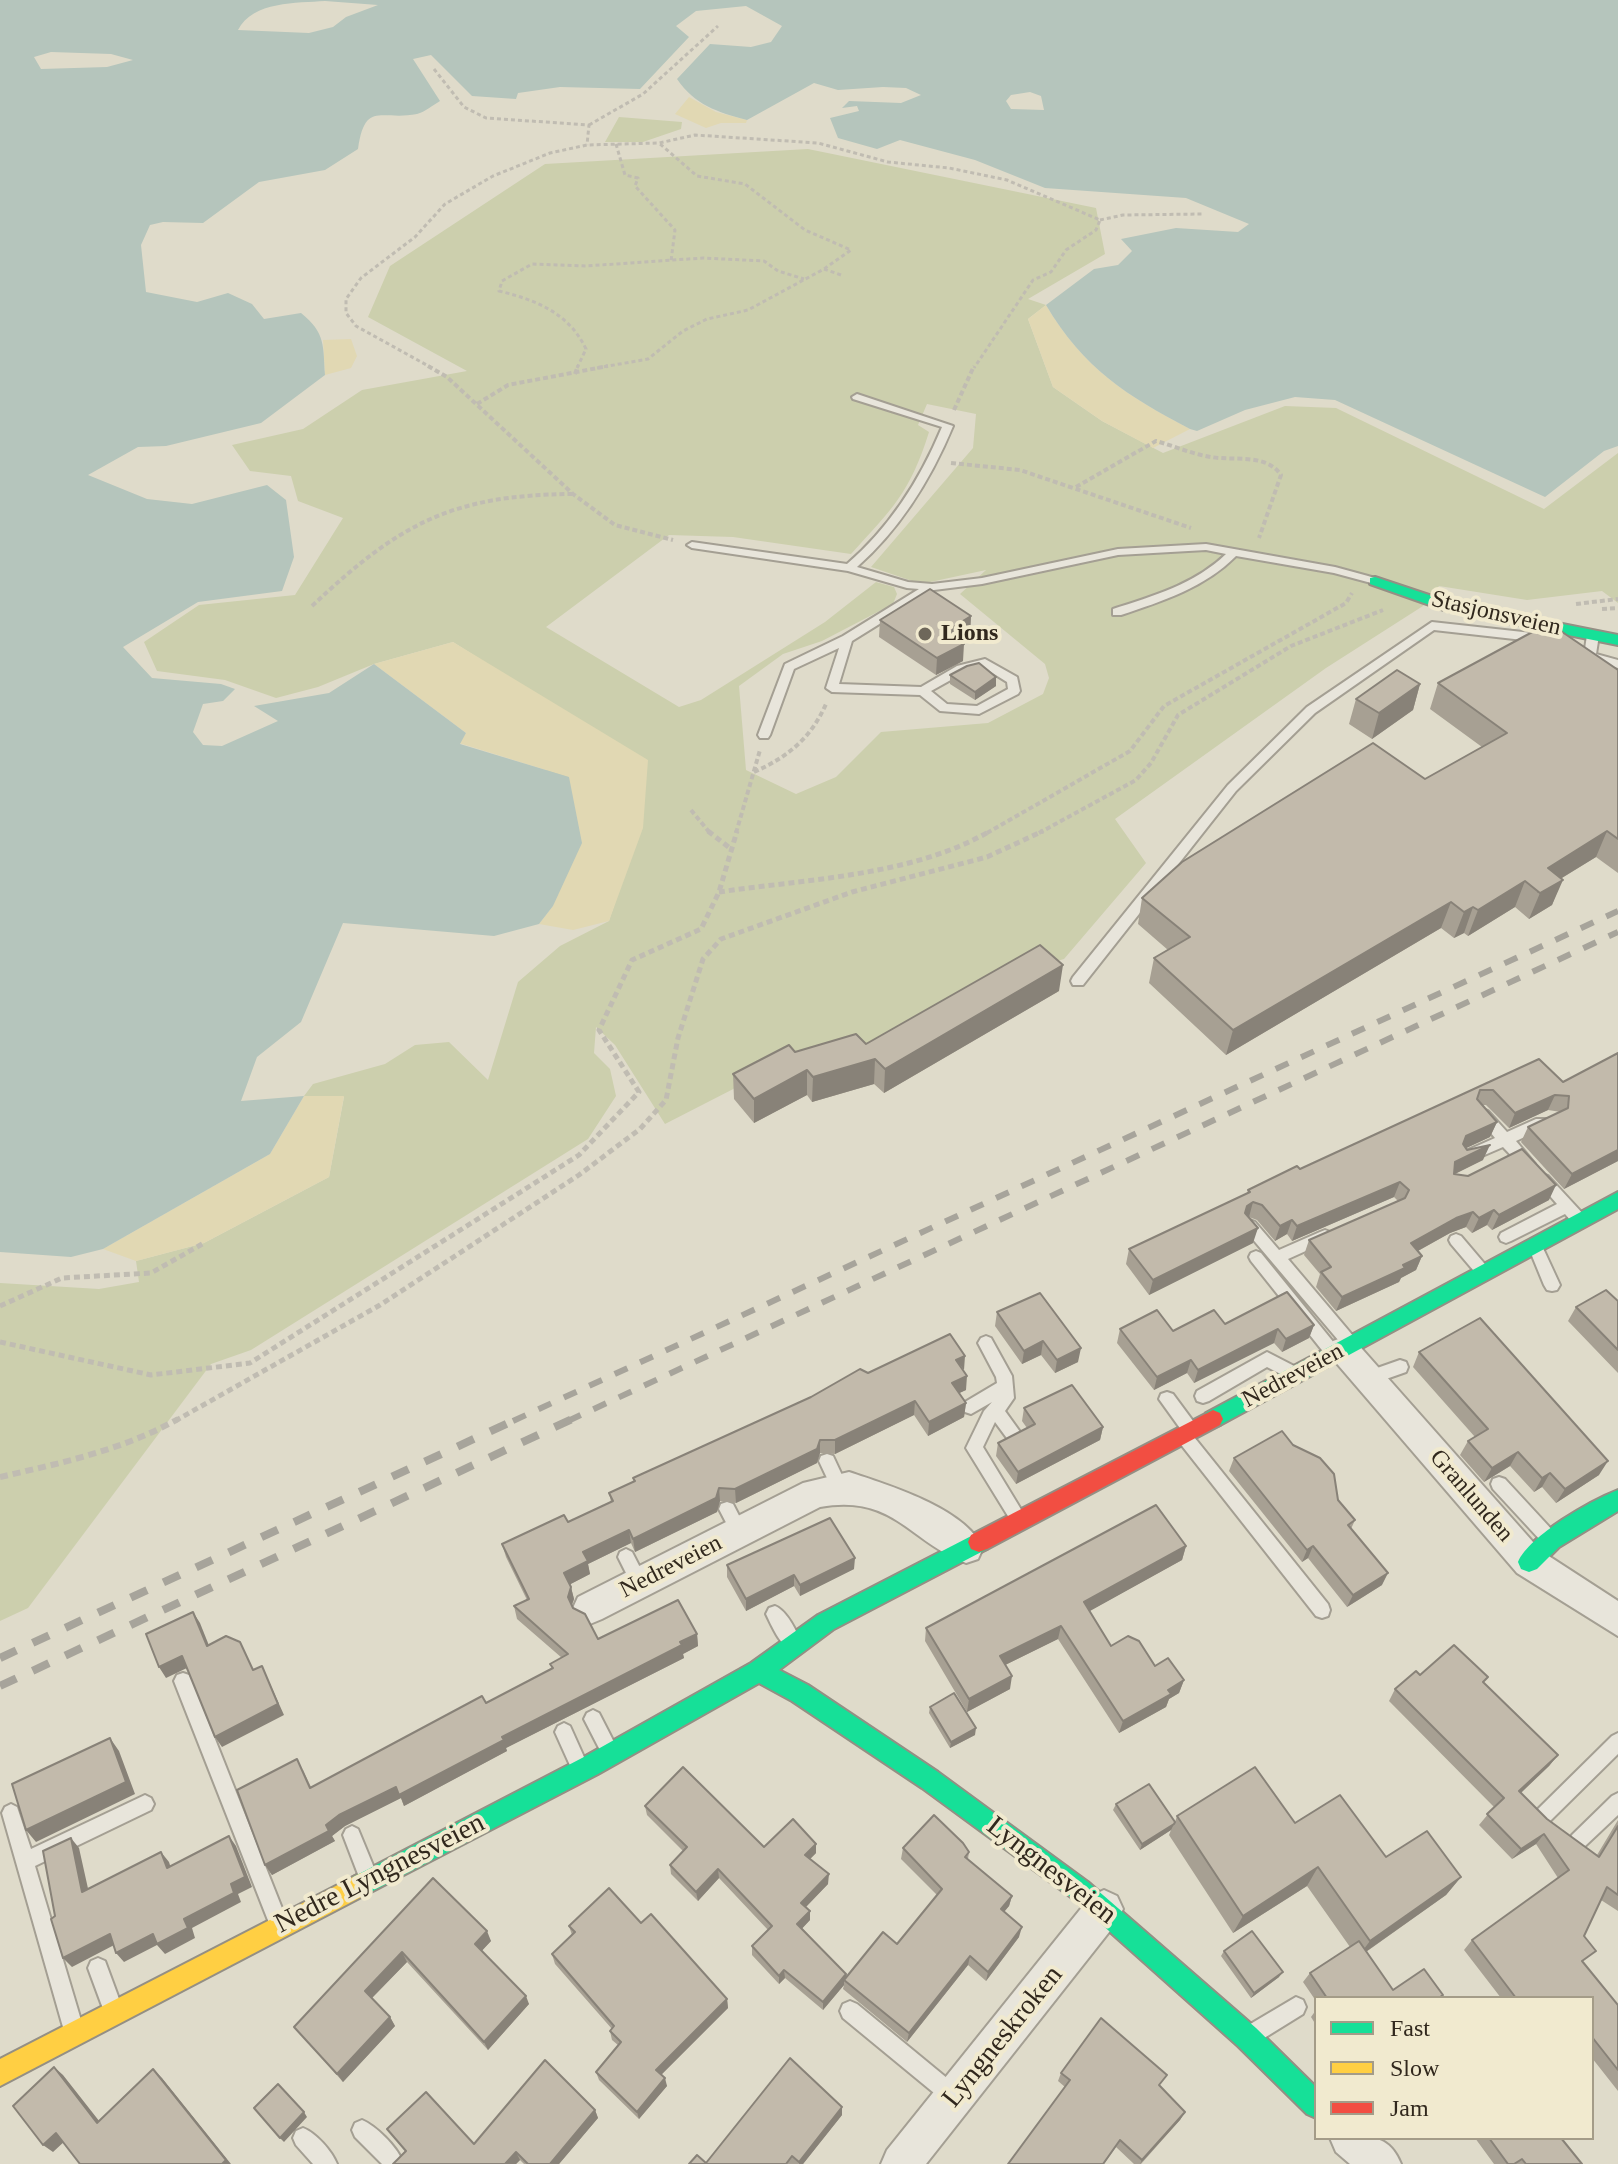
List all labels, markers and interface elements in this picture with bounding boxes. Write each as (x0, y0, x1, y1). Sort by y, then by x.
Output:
street label: Stasjonsveien (1428, 585, 1564, 643)
place label: Lions (941, 620, 998, 648)
marker: Lions (916, 625, 934, 643)
street label: Nedreveien (1237, 1337, 1349, 1415)
street label: Granlunden (1423, 1444, 1519, 1548)
street label: Nedreveien (615, 1529, 727, 1605)
street label: Nedre Lyngnesveien (269, 1807, 491, 1941)
street label: Lyngnesveien (979, 1810, 1123, 1932)
street label: Lyngneskroken (936, 1959, 1070, 2115)
legend (1314, 1996, 1594, 2140)
text: Fast (1390, 2015, 1430, 2041)
text: Slow (1390, 2055, 1439, 2081)
text: Jam (1390, 2095, 1429, 2121)

